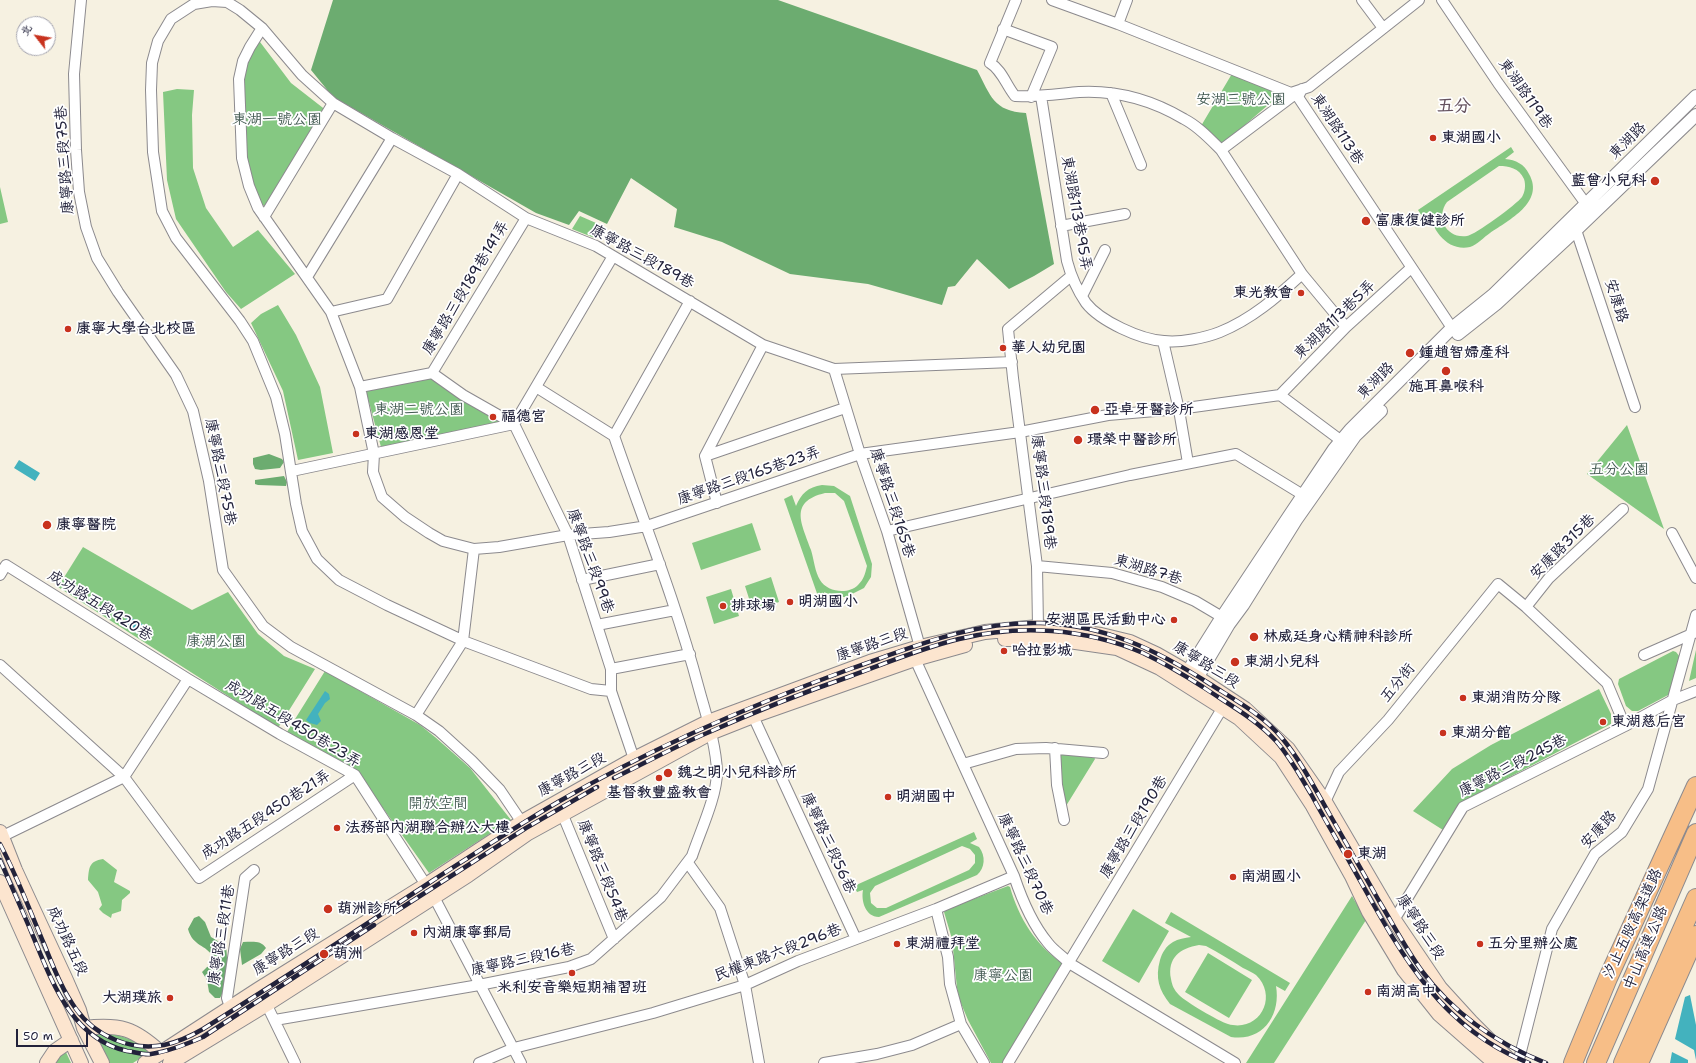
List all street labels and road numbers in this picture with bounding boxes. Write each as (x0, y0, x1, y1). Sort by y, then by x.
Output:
street label: 東湖路119巷 (1494, 55, 1556, 133)
street label: 東湖路113巷 (1307, 90, 1367, 168)
street label: 康寧路三段75巷 (52, 105, 78, 215)
street label: 東湖路 (1606, 119, 1650, 163)
street label: 東湖路113巷95弄 (1057, 154, 1095, 272)
street label: 康寧路三段189巷141弄 (419, 218, 513, 358)
street label: 康寧路三段189巷 (587, 221, 697, 293)
street label: 東湖路113巷5弄 (1291, 277, 1379, 363)
street label: 安康路 (1600, 277, 1632, 325)
street label: 東湖路 (1354, 359, 1398, 403)
street label: 康寧路三段75巷 (201, 417, 239, 527)
street label: 康寧路三段189巷 (1027, 433, 1059, 551)
street label: 康寧路三段165巷23弄 (675, 443, 823, 509)
street label: 康寧路三段165巷 (866, 446, 918, 560)
street label: 康寧路三段99巷 (563, 506, 617, 616)
street label: 安康路315巷 (1527, 511, 1599, 583)
street label: 東湖路7巷 (1112, 551, 1184, 589)
street label: 成功路五段420巷 (44, 567, 156, 645)
street label: 康寧路三段 (834, 624, 910, 666)
street label: 康寧路三段 (1169, 637, 1243, 693)
street label: 五分街 (1377, 660, 1419, 706)
street label: 成功路五段450巷23弄 (222, 676, 364, 772)
street label: 康寧路三段245巷 (1456, 731, 1570, 801)
street label: 康寧路三段 (535, 749, 609, 801)
street label: 成功路五段450巷21弄 (198, 766, 334, 864)
street label: 康寧路三段190巷 (1096, 772, 1172, 882)
street label: 康寧路三段56巷 (797, 790, 859, 896)
street label: 安康路 (1577, 807, 1621, 853)
street label: 康寧路三段70巷 (993, 810, 1057, 918)
street label: 康寧路三段54巷 (573, 817, 631, 925)
street label: 汐止五股高架道路 (1599, 866, 1667, 982)
street label: 康寧路三段11巷 (205, 883, 239, 987)
street label: 康寧路三段 (1392, 891, 1448, 963)
street label: 成功路五段 (43, 903, 91, 979)
street label: 中山高速公路 (1620, 903, 1672, 993)
street label: 民權東路六段296巷 (712, 920, 844, 986)
street label: 康寧路三段 (249, 924, 323, 980)
street label: 康寧路三段16巷 (469, 940, 577, 980)

